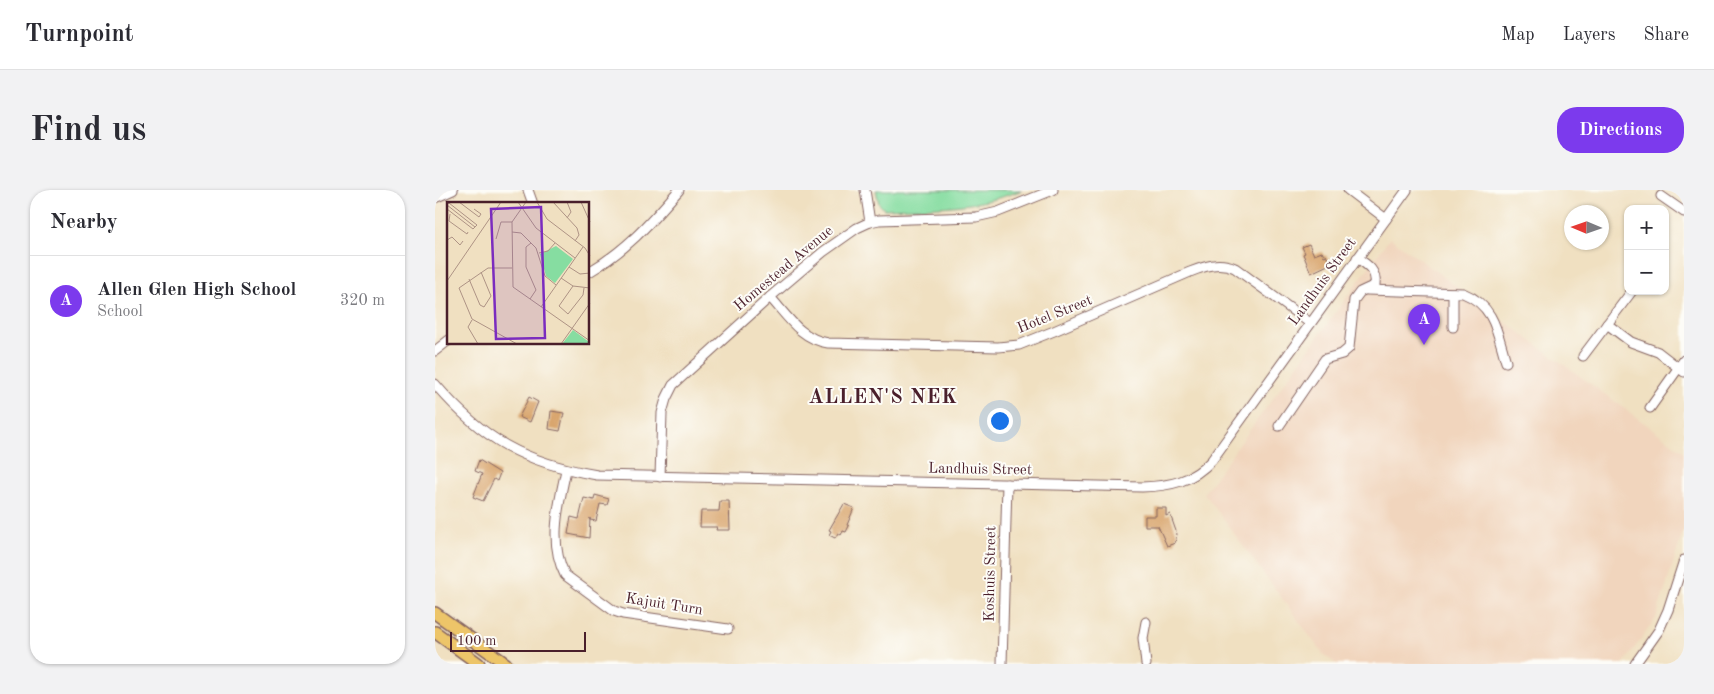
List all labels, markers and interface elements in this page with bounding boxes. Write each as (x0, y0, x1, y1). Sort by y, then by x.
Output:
text: Turnpoint (25, 23, 133, 47)
text: Map (1501, 26, 1535, 44)
text: Layers (1563, 26, 1615, 44)
text: Share (1643, 26, 1689, 44)
button: Directions (1557, 107, 1684, 153)
text: Find us (30, 113, 146, 148)
inset map (447, 202, 590, 345)
north arrow (1564, 205, 1609, 250)
map controls (1624, 205, 1669, 295)
button: + (1624, 205, 1669, 250)
text: Nearby (50, 212, 118, 233)
street label: Homestead Avenue (732, 223, 836, 315)
street label: Landhuis Street (1286, 235, 1360, 329)
button: − (1624, 250, 1669, 295)
text: Allen Glen High School (97, 281, 296, 300)
text: A (60, 293, 72, 309)
text: 320 m (340, 293, 385, 309)
street label: Hotel Street (1015, 293, 1095, 337)
text: School (97, 304, 143, 320)
pin: A (1408, 304, 1440, 345)
district label: ALLEN'S NEK (808, 388, 958, 408)
your location (987, 408, 1013, 434)
street label: Landhuis Street (928, 462, 1032, 478)
street label: Koshuis Street (983, 526, 999, 622)
street label: Kajuit Turn (624, 591, 704, 619)
scale bar (450, 629, 586, 652)
text: 100 m (457, 634, 496, 648)

